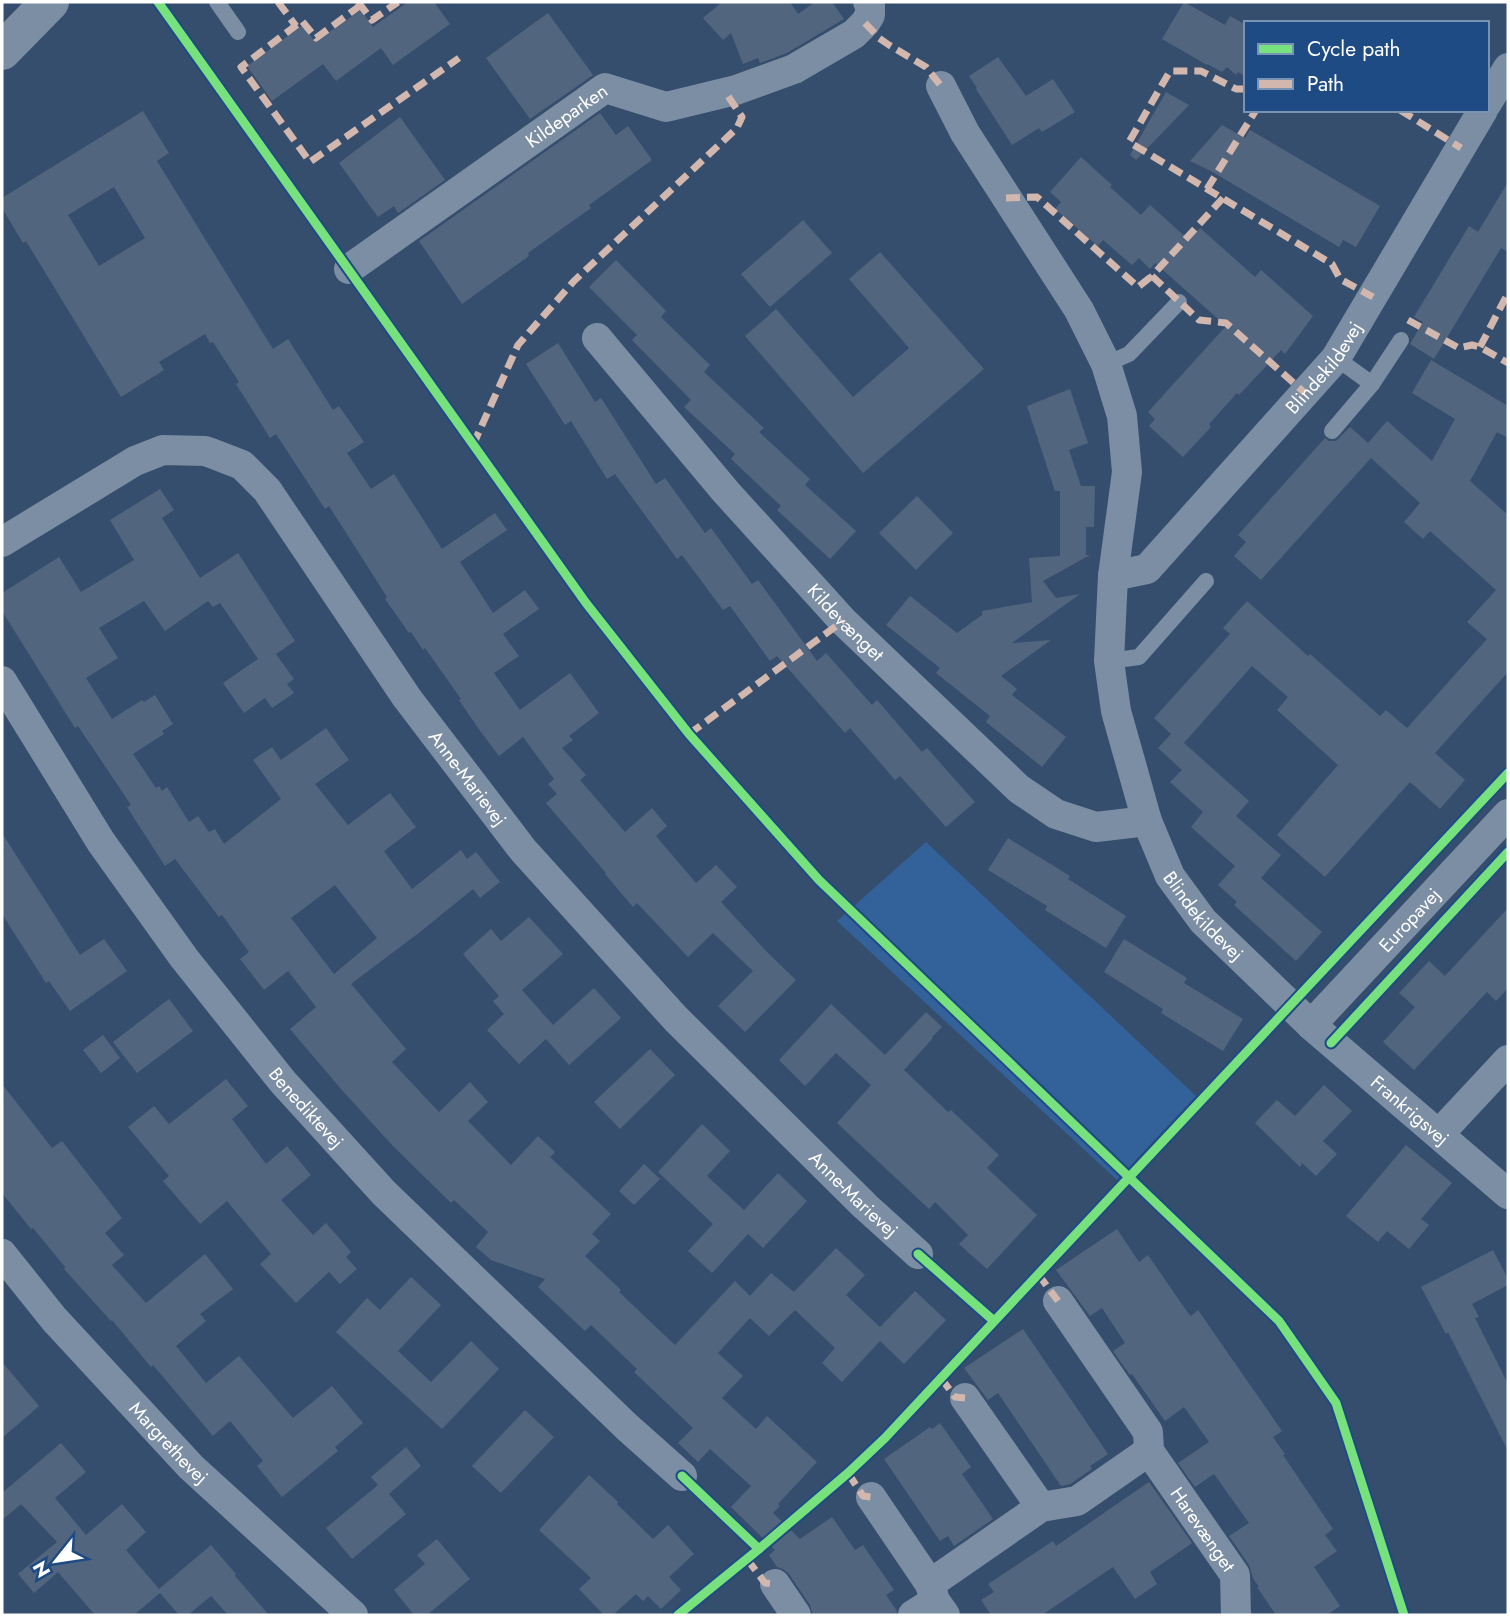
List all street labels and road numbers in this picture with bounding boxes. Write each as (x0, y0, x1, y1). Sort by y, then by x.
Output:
street label: Kildeparken (520, 77, 613, 154)
street label: Blindekildevej (1279, 316, 1369, 420)
street label: Kildevænget (801, 578, 890, 668)
street label: Anne-Marievej (422, 725, 513, 832)
street label: Blindekildevej (1157, 866, 1250, 967)
street label: Europavej (1373, 882, 1447, 958)
street label: Benediktevej (262, 1062, 350, 1154)
street label: Frankrigsvej (1365, 1069, 1455, 1152)
street label: Anne-Marievej (803, 1145, 904, 1244)
street label: Margrethevej (123, 1396, 214, 1490)
street label: Harevænget (1164, 1482, 1242, 1578)

